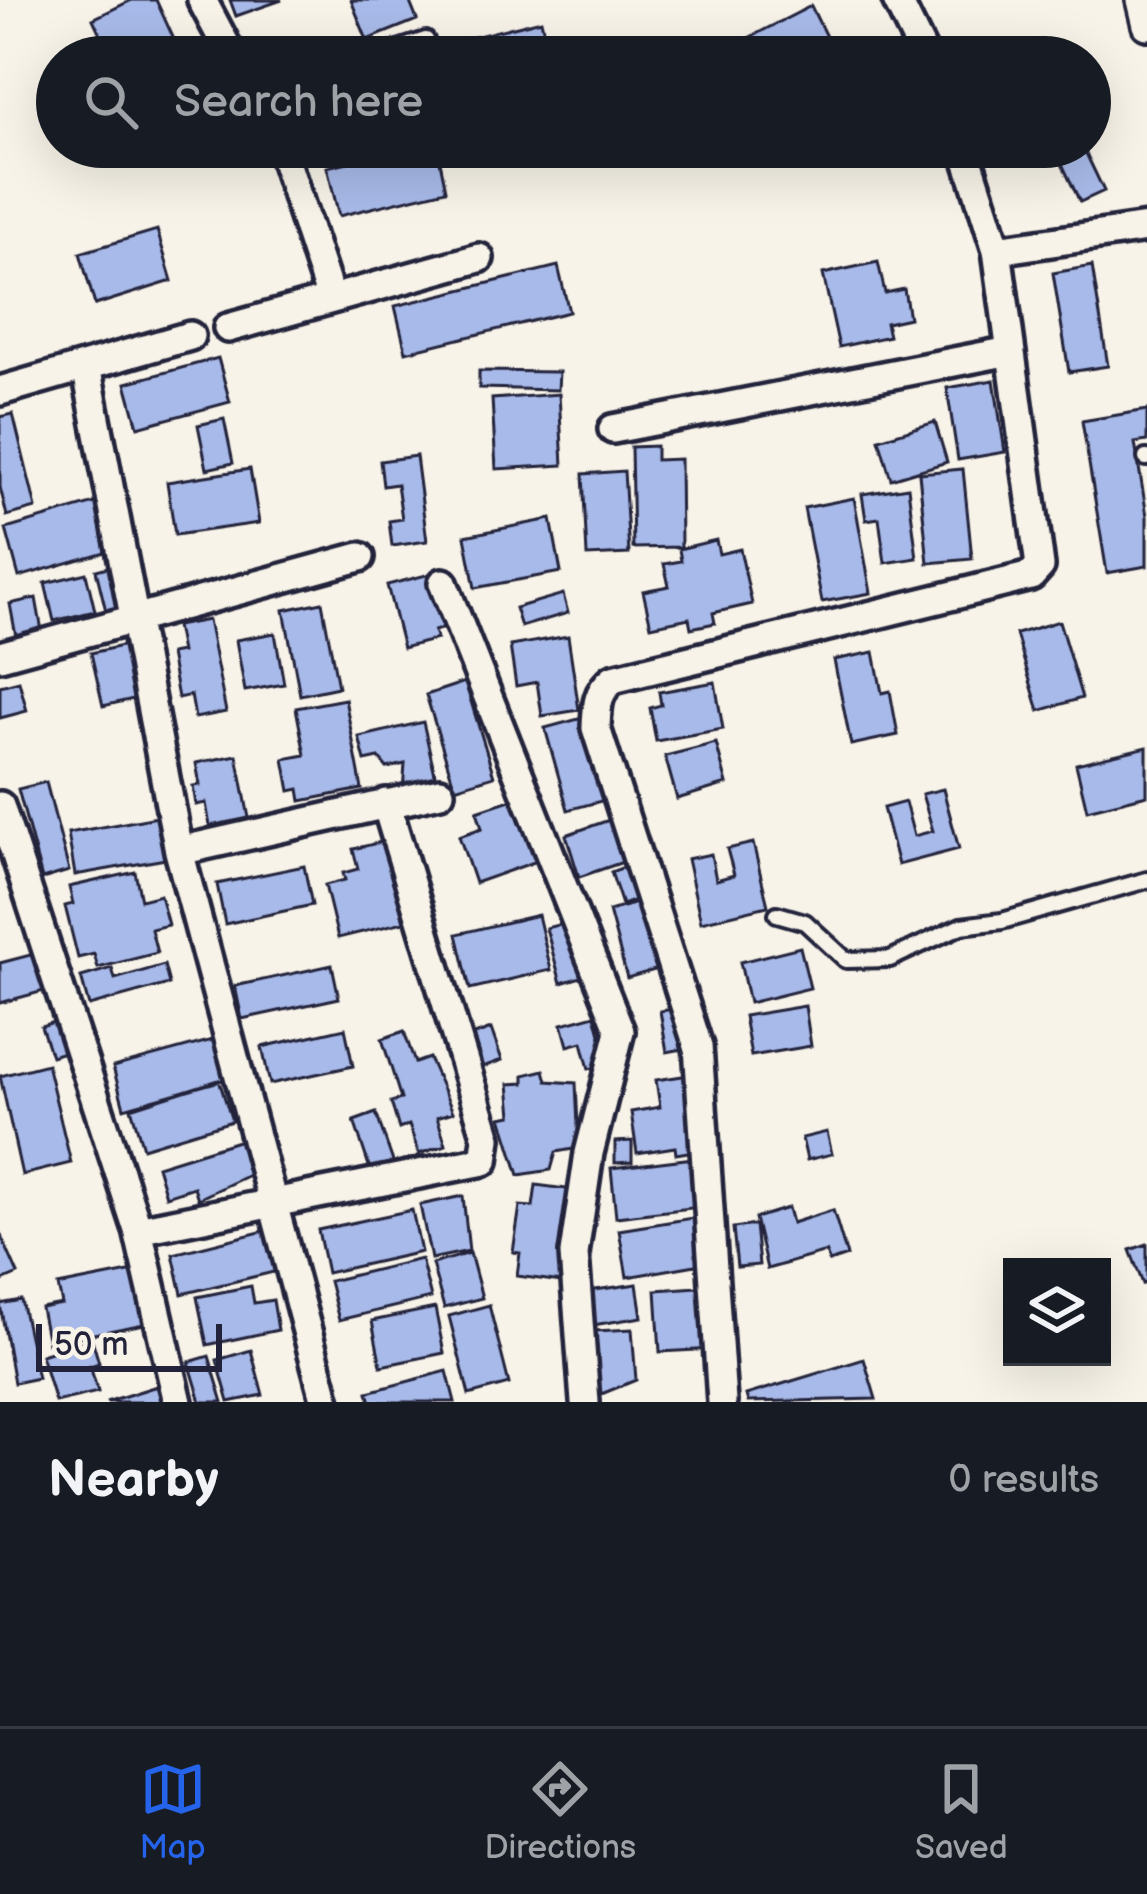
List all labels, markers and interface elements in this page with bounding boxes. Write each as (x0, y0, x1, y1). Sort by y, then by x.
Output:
search box (36, 36, 1111, 168)
icon: search (78, 69, 144, 135)
text: Search here (174, 75, 423, 130)
map controls (1003, 1258, 1111, 1366)
button: layers (1003, 1258, 1111, 1366)
scale bar (36, 1318, 222, 1371)
text: 50 m (54, 1325, 129, 1365)
text: Nearby (48, 1450, 219, 1511)
text: 0 results (948, 1457, 1099, 1504)
tab: Map (139, 1756, 206, 1868)
tab: Directions (484, 1756, 636, 1868)
tab: Saved (915, 1756, 1008, 1868)

